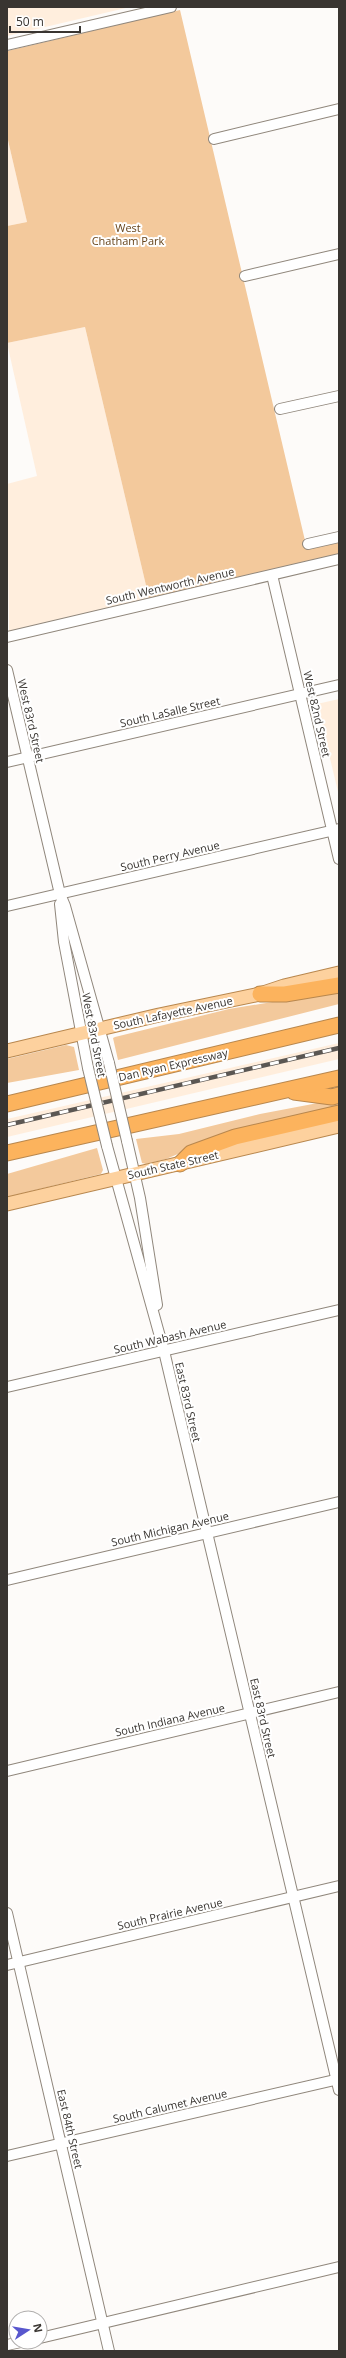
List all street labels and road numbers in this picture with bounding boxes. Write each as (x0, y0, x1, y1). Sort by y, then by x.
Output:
street label: South Wentworth Avenue (104, 563, 236, 608)
street label: West 82nd Street (300, 669, 335, 759)
street label: West 83rd Street (15, 677, 48, 764)
street label: South LaSalle Street (118, 693, 221, 730)
street label: South Perry Avenue (119, 837, 221, 874)
street label: West 83rd Street (79, 991, 110, 1078)
street label: South Lafayette Avenue (112, 993, 234, 1032)
street label: Dan Ryan Expressway (117, 1045, 229, 1084)
street label: South State Street (126, 1147, 220, 1182)
street label: South Wabash Avenue (112, 1316, 228, 1357)
street label: East 83rd Street (172, 1360, 205, 1443)
street label: South Michigan Avenue (110, 1508, 230, 1549)
street label: East 83rd Street (247, 1676, 280, 1759)
street label: South Indiana Avenue (113, 1700, 226, 1739)
street label: South Prairie Avenue (116, 1894, 224, 1933)
street label: South Calumet Avenue (111, 2085, 229, 2126)
street label: East 84th Street (54, 2088, 87, 2170)

